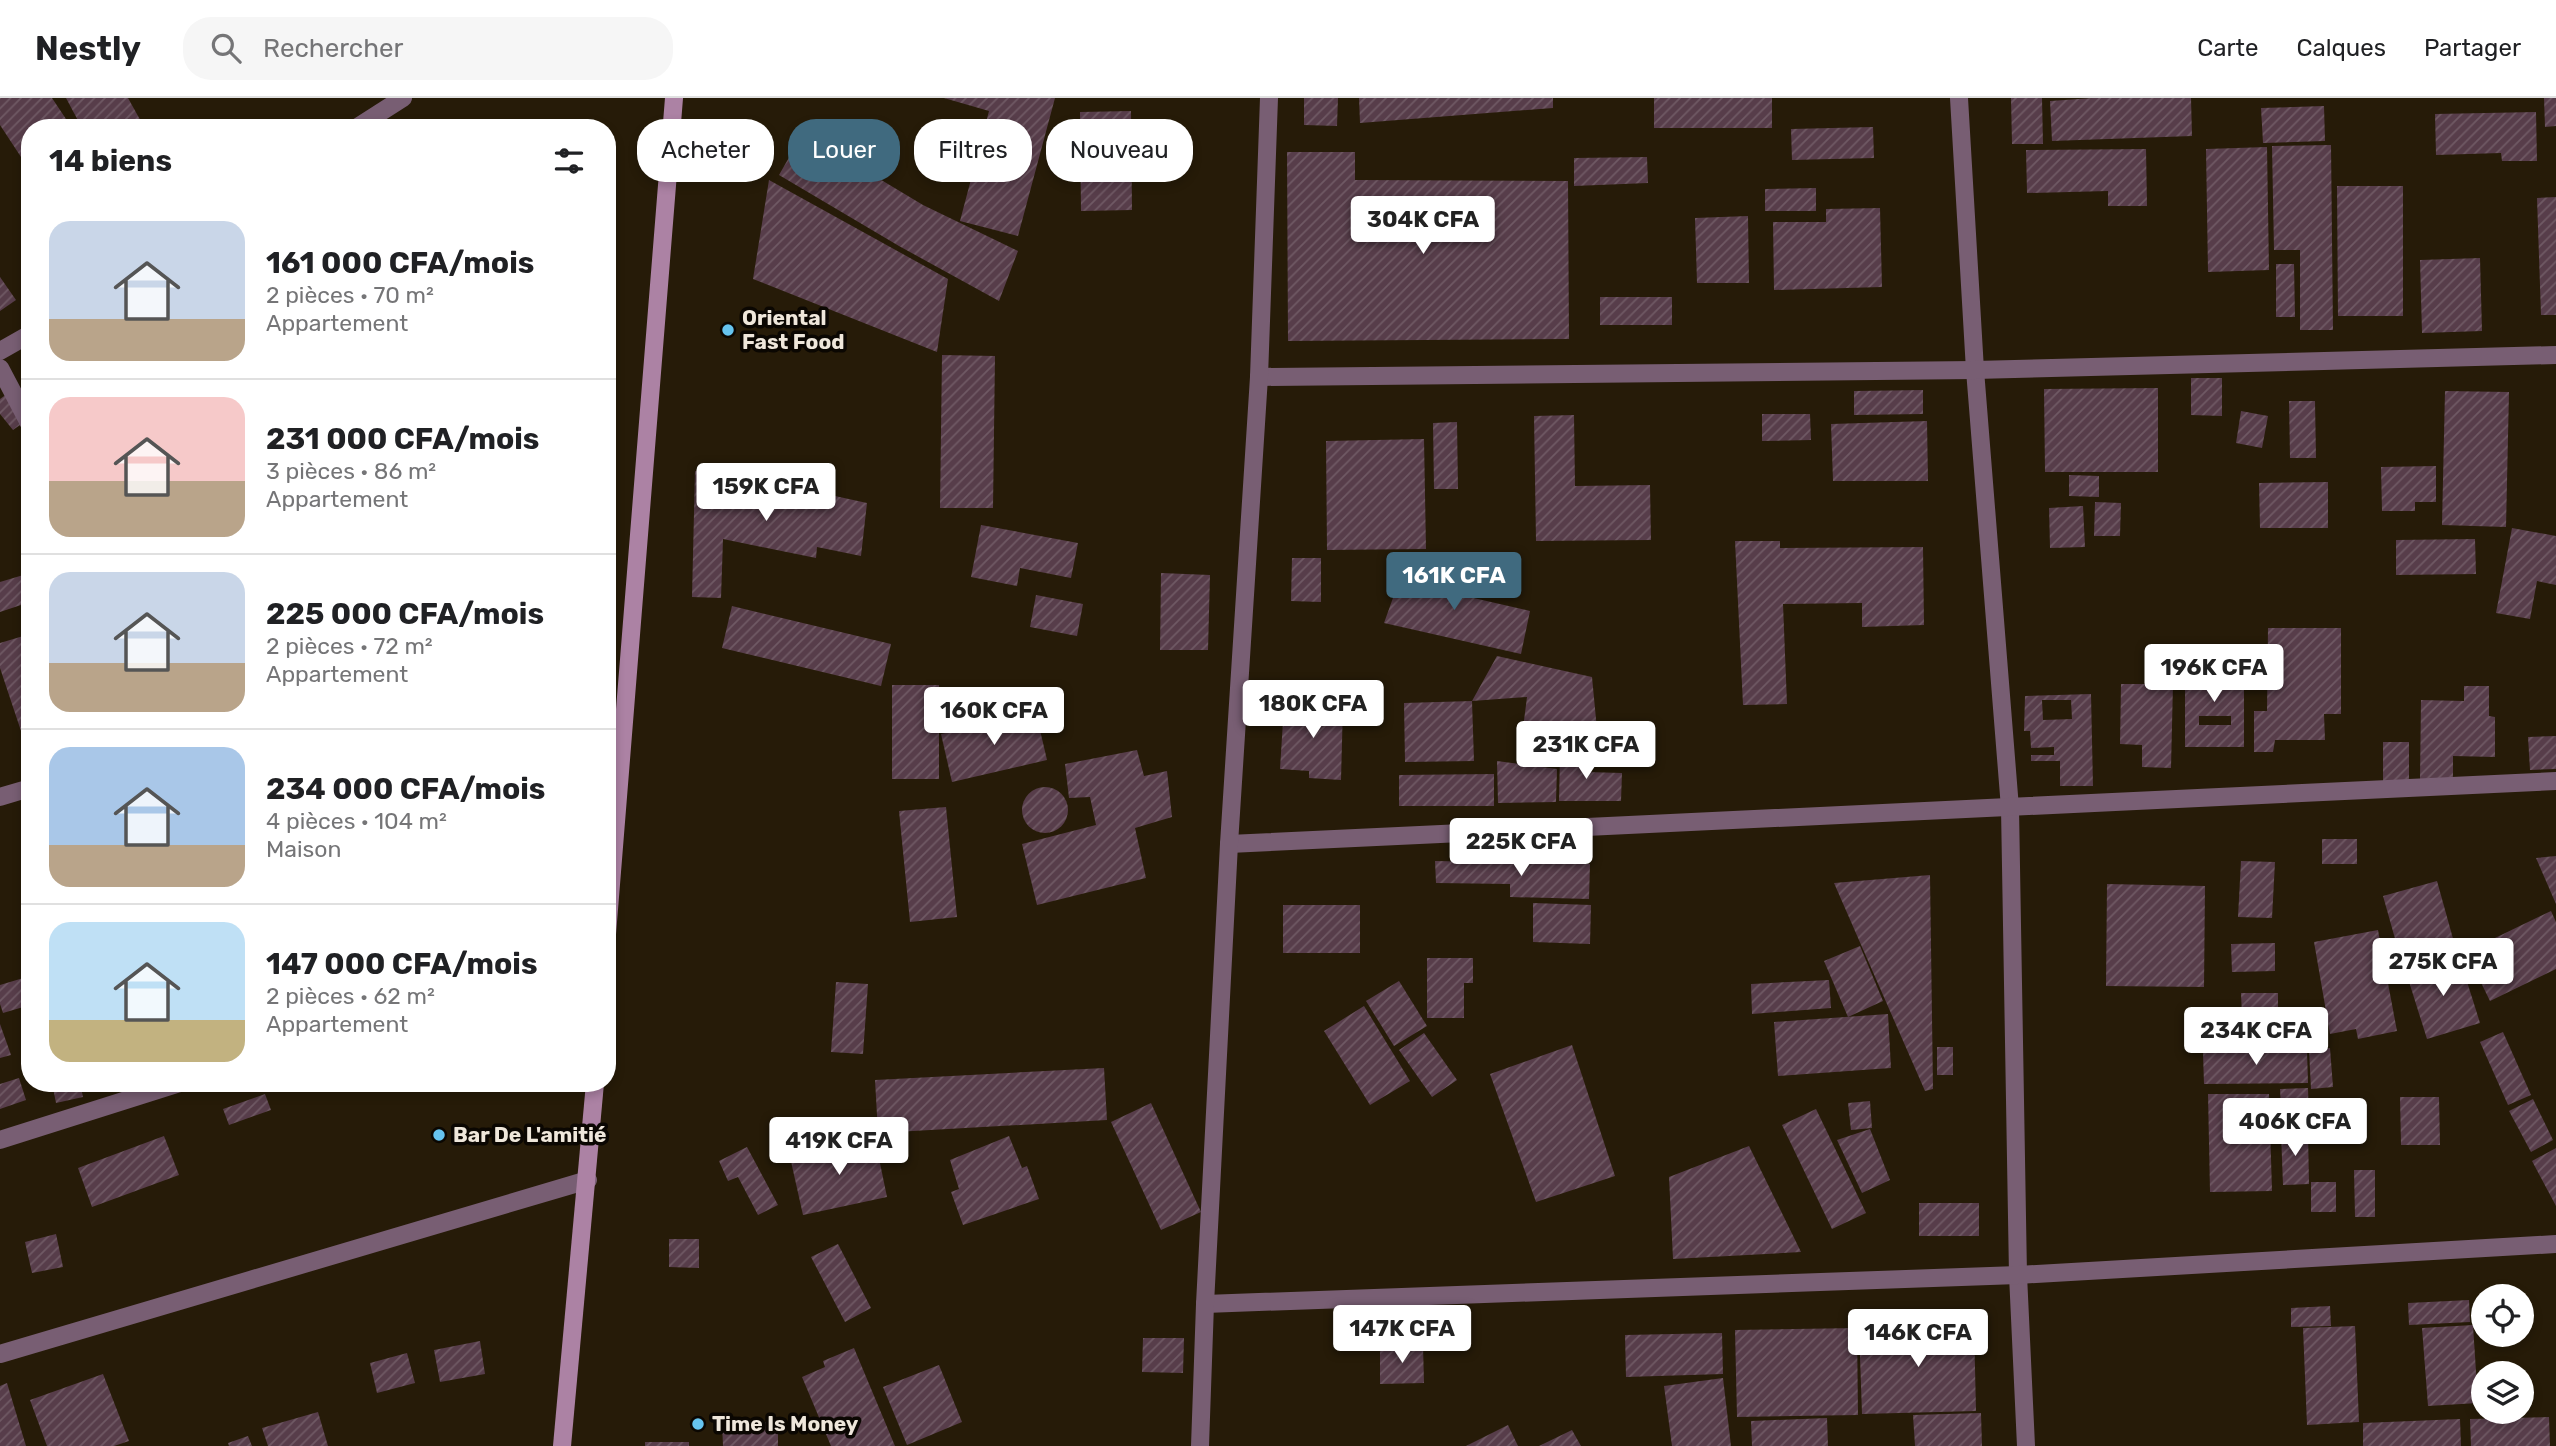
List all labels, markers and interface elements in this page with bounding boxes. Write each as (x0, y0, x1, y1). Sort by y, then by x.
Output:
search box (183, 17, 673, 80)
text: Nestly (35, 29, 141, 68)
icon: search (207, 29, 245, 67)
text: Rechercher (263, 33, 403, 64)
text: Carte (2197, 34, 2258, 62)
text: Calques (2296, 34, 2386, 62)
text: Partager (2424, 34, 2521, 62)
chip: Acheter (637, 119, 774, 182)
chip: Louer (788, 119, 900, 182)
chip: Filtres (914, 119, 1032, 182)
chip: Nouveau (1046, 119, 1193, 182)
icon: filters (550, 142, 588, 180)
text: 14 biens (49, 143, 172, 179)
pin: 304K CFA (1351, 197, 1495, 256)
text: 304K CFA (1367, 205, 1479, 233)
text: 161 000 CFA/mois (266, 245, 534, 281)
icon: home (105, 249, 189, 333)
text: 2 pièces · 70 m² (266, 281, 434, 309)
place label: Oriental Fast Food (742, 305, 844, 354)
text: Appartement (266, 309, 408, 337)
marker: Oriental Fast Food (720, 322, 736, 338)
text: 231 000 CFA/mois (266, 421, 539, 457)
icon: home (105, 425, 189, 509)
text: 3 pièces · 86 m² (266, 457, 436, 485)
pin: 159K CFA (694, 464, 838, 523)
text: 159K CFA (713, 472, 820, 500)
text: Appartement (266, 485, 408, 513)
pin: 161K CFA (1382, 552, 1526, 612)
text: 161K CFA (1402, 561, 1506, 589)
text: 225 000 CFA/mois (266, 596, 544, 632)
icon: home (105, 600, 189, 684)
text: 2 pièces · 72 m² (266, 632, 433, 660)
pin: 196K CFA (2142, 644, 2286, 704)
text: 196K CFA (2160, 653, 2268, 681)
text: Appartement (266, 660, 408, 688)
pin: 180K CFA (1241, 680, 1385, 740)
pin: 160K CFA (922, 688, 1066, 747)
text: 180K CFA (1259, 689, 1367, 717)
text: 160K CFA (940, 696, 1048, 724)
pin: 231K CFA (1514, 722, 1658, 781)
text: 231K CFA (1532, 730, 1640, 758)
text: 234 000 CFA/mois (266, 771, 545, 807)
icon: home (105, 775, 189, 859)
text: 4 pièces · 104 m² (266, 807, 447, 835)
pin: 225K CFA (1449, 818, 1593, 878)
text: 225K CFA (1466, 827, 1576, 855)
text: Maison (266, 835, 341, 863)
pin: 275K CFA (2371, 939, 2515, 998)
text: 147 000 CFA/mois (266, 946, 537, 982)
text: 275K CFA (2389, 947, 2497, 975)
icon: home (105, 950, 189, 1034)
text: 2 pièces · 62 m² (266, 982, 435, 1010)
pin: 234K CFA (2184, 1007, 2328, 1067)
text: Appartement (266, 1010, 408, 1038)
text: 234K CFA (2200, 1016, 2312, 1044)
pin: 406K CFA (2223, 1098, 2367, 1158)
text: 406K CFA (2239, 1107, 2351, 1135)
pin: 419K CFA (767, 1118, 911, 1177)
place label: Bar De L'amitié (453, 1122, 607, 1147)
text: 419K CFA (785, 1126, 893, 1154)
marker: Bar De L'amitié (431, 1127, 447, 1143)
map controls (2471, 1284, 2534, 1424)
button: locate (2471, 1284, 2534, 1347)
pin: 147K CFA (1330, 1306, 1474, 1365)
pin: 146K CFA (1846, 1310, 1990, 1369)
text: 147K CFA (1349, 1314, 1455, 1342)
text: 146K CFA (1864, 1318, 1972, 1346)
button: layers (2471, 1361, 2534, 1424)
place label: Time Is Money (712, 1411, 859, 1436)
marker: Time Is Money (690, 1416, 706, 1432)

